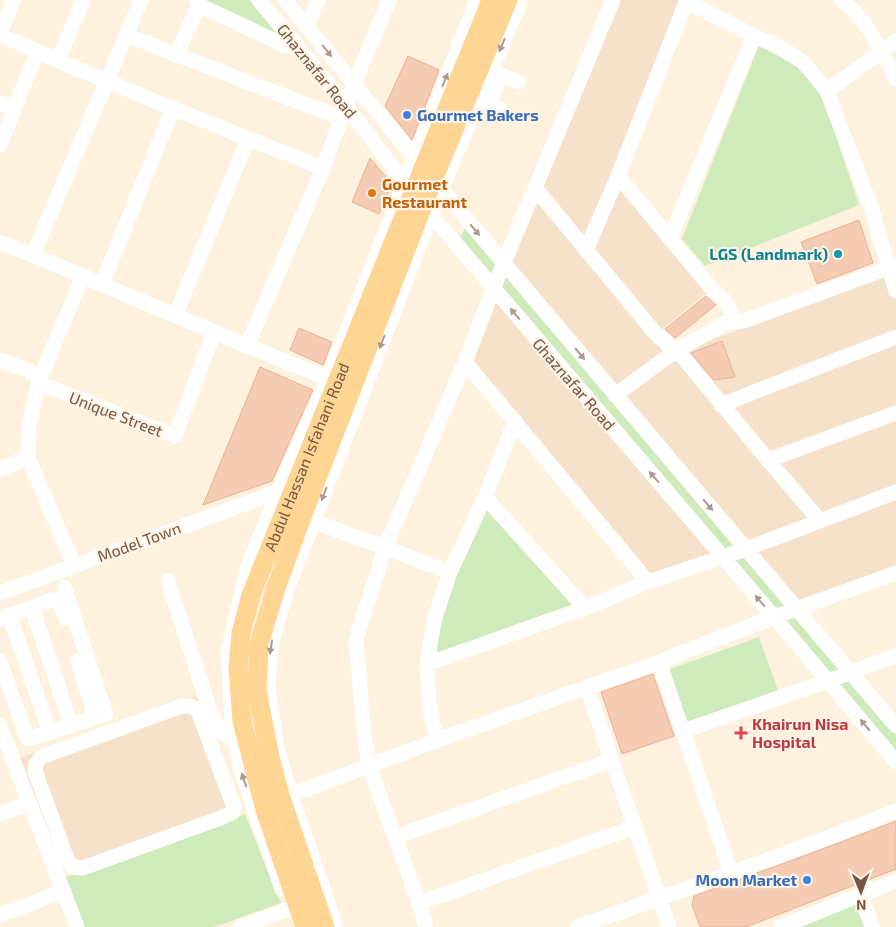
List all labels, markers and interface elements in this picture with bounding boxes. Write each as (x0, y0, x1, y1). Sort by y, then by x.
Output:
street label: Ghaznafar Road (274, 20, 361, 122)
one-way arrow (498, 38, 506, 53)
one-way arrow (322, 44, 333, 57)
one-way arrow (441, 72, 449, 87)
place label: Gourmet Bakers (417, 105, 539, 124)
marker: Gourmet Bakers (401, 109, 413, 121)
place label: Gourmet Restaurant (382, 174, 467, 211)
marker: Gourmet Restaurant (366, 187, 378, 199)
one-way arrow (470, 223, 481, 236)
place label: LGS (Landmark) (709, 244, 828, 263)
marker: LGS (Landmark) (832, 248, 844, 260)
one-way arrow (509, 307, 520, 320)
street label: Ghaznafar Road (529, 334, 620, 434)
one-way arrow (378, 335, 386, 349)
one-way arrow (575, 347, 586, 360)
street label: Abdul Hassan Isfahani Road (260, 360, 353, 554)
street label: Unique Street (67, 387, 166, 440)
one-way arrow (648, 472, 660, 484)
one-way arrow (320, 487, 328, 502)
one-way arrow (702, 499, 713, 511)
street label: Model Town (94, 518, 183, 565)
one-way arrow (754, 595, 766, 607)
one-way arrow (267, 640, 275, 656)
place label: Khairun Nisa Hospital (752, 714, 848, 751)
one-way arrow (859, 718, 870, 731)
marker: Khairun Nisa Hospital (734, 726, 748, 740)
one-way arrow (240, 772, 248, 787)
north arrow (836, 867, 886, 917)
place label: Moon Market (696, 870, 797, 889)
marker: Moon Market (801, 874, 813, 886)
text: N (856, 897, 866, 914)

